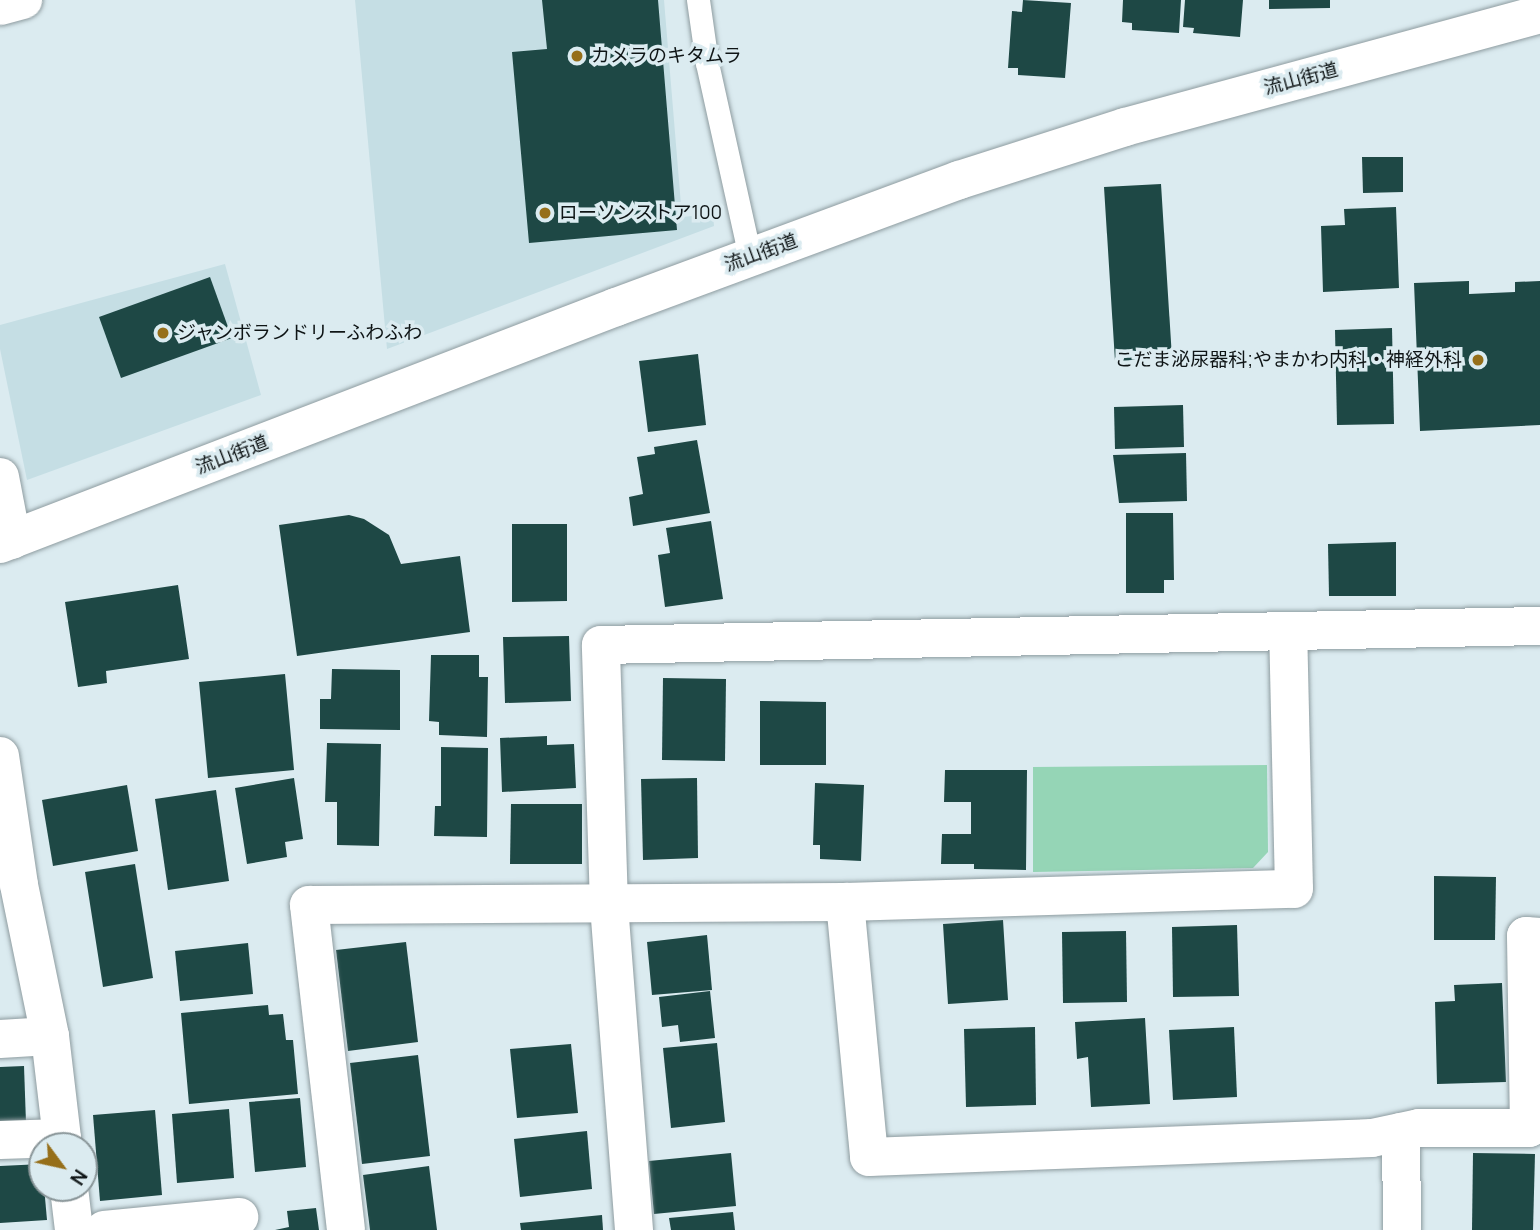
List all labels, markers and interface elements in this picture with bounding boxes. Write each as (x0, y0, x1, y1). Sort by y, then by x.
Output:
place label: カメラのキタムラ (591, 45, 743, 67)
marker: カメラのキタムラ (569, 48, 585, 64)
street label: 流山街道 (1261, 58, 1341, 100)
place label: ローソンストア100 (559, 202, 723, 224)
marker: ローソンストア100 (537, 205, 553, 221)
street label: 流山街道 (721, 229, 801, 277)
place label: ジャンボランドリーふわふわ (177, 322, 424, 344)
marker: ジャンボランドリーふわふわ (155, 325, 171, 341)
place label: こだま泌尿器科;やまかわ内科・神経外科 (1114, 349, 1462, 371)
marker: こだま泌尿器科;やまかわ内科・神経外科 (1468, 350, 1488, 370)
street label: 流山街道 (192, 431, 272, 479)
north arrow (28, 1132, 98, 1202)
text: N (64, 1165, 94, 1190)

